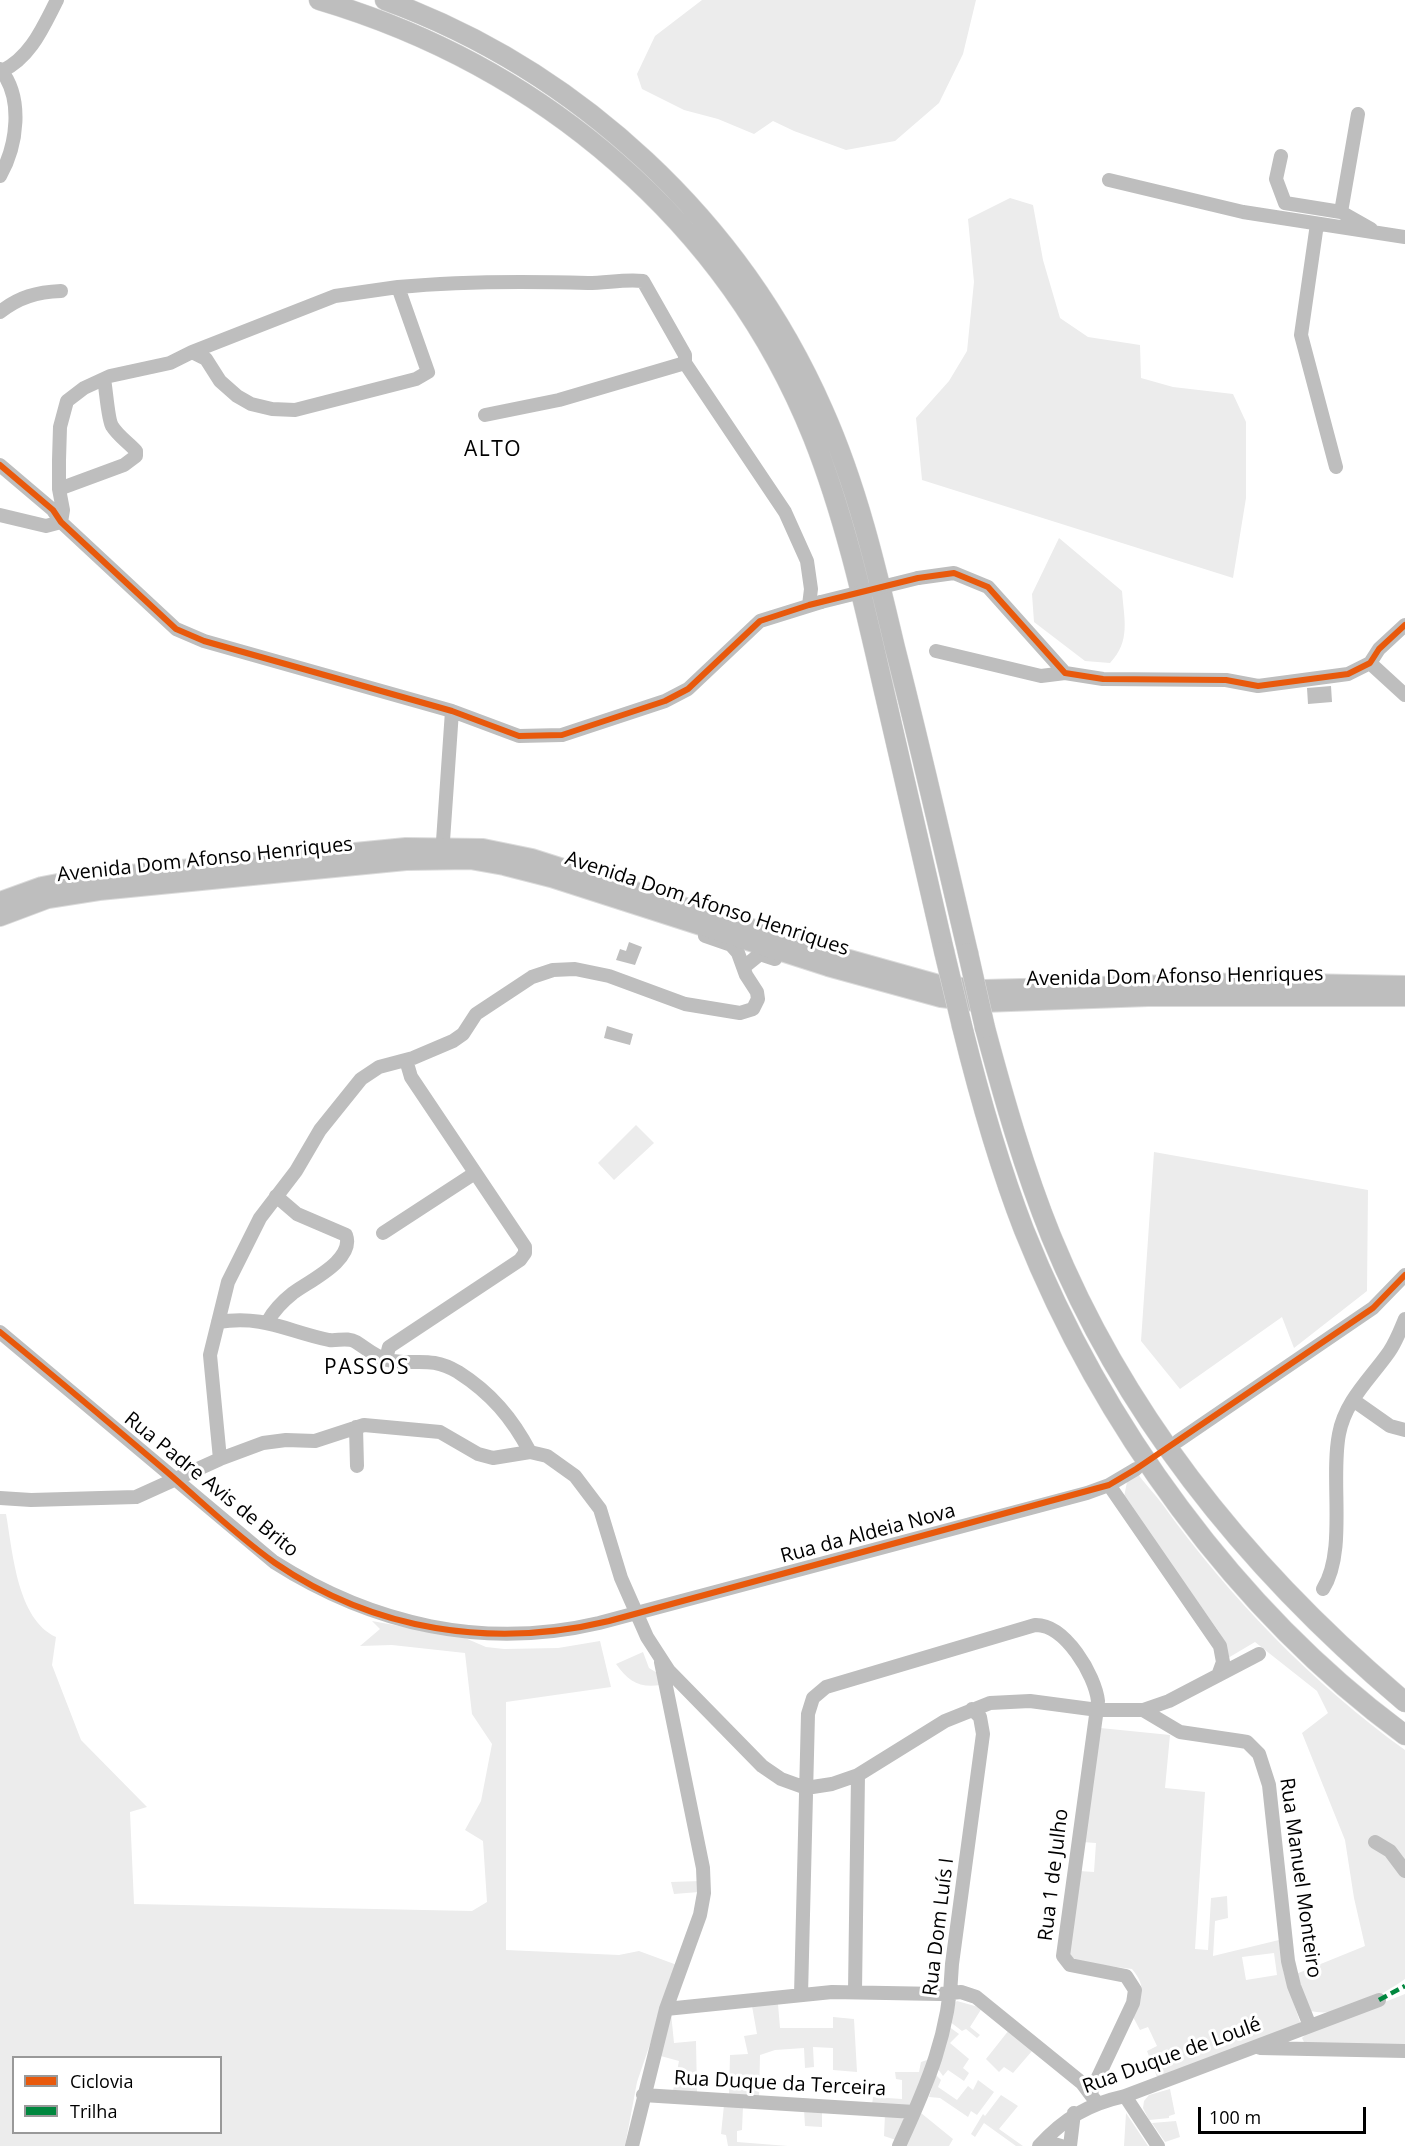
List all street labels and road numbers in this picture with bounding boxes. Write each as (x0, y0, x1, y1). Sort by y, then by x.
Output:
street label: Avenida Dom Afonso Henriques (56, 833, 354, 887)
street label: Avenida Dom Afonso Henriques (562, 847, 852, 961)
street label: Avenida Dom Afonso Henriques (1026, 962, 1324, 992)
street label: Rua Padre Avis de Brito (119, 1407, 303, 1563)
street label: Rua da Aldeia Nova (778, 1499, 958, 1569)
street label: Rua Manuel Monteiro (1274, 1776, 1326, 1980)
street label: Rua 1 de Julho (1034, 1807, 1074, 1943)
street label: Rua Dom Luís I (919, 1856, 959, 1998)
street label: Rua Duque de Loulé (1079, 2013, 1265, 2099)
street label: Rua Duque da Terceira (673, 2066, 887, 2102)

